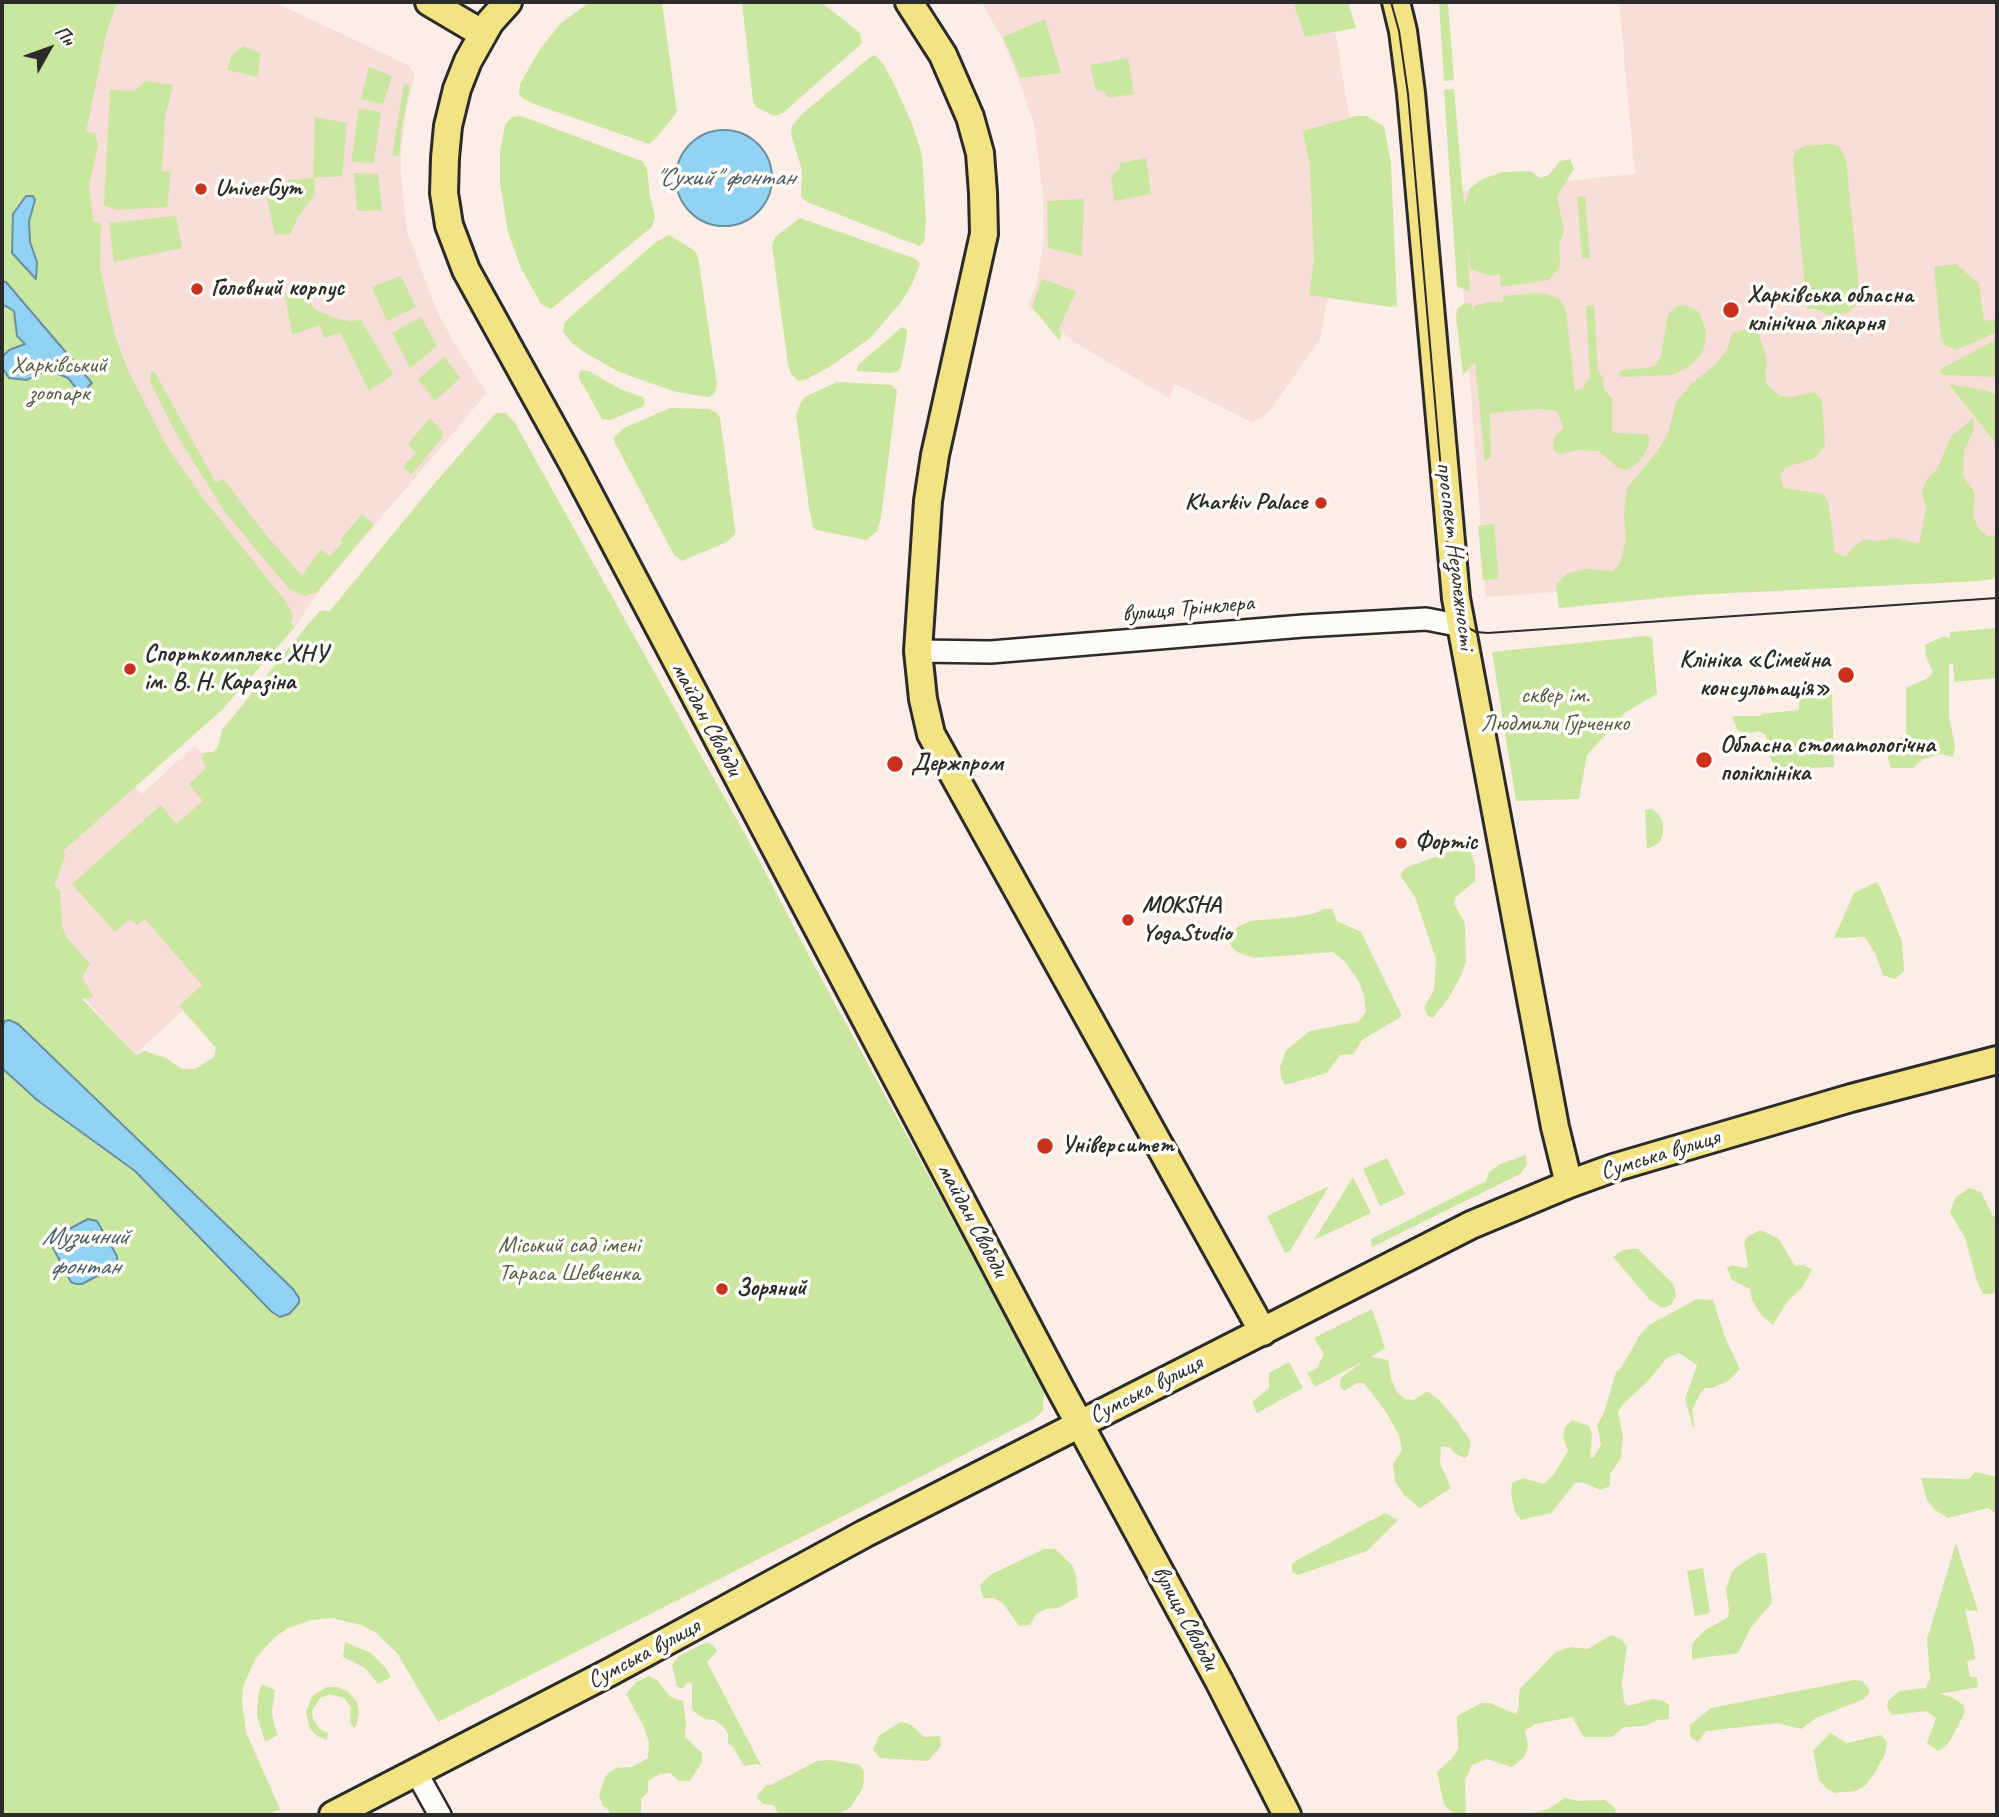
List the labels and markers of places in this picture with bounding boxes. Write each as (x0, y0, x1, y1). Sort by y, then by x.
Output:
place label: UniverGym (215, 175, 302, 203)
marker: UniverGym (193, 181, 209, 197)
place label: Головний корпус (211, 275, 344, 303)
marker: Головний корпус (189, 281, 205, 297)
place label: Харківська обласна клінічна лікарня (1747, 282, 1913, 338)
marker: Харківська обласна клінічна лікарня (1721, 300, 1741, 320)
place label: Kharkiv Palace (1185, 489, 1307, 517)
marker: Kharkiv Palace (1313, 495, 1329, 511)
place label: Спорткомплекс ХНУ ім. В. Н. Каразіна (144, 641, 328, 697)
place label: Клініка «Сімейна консультація» (1679, 647, 1830, 703)
marker: Спорткомплекс ХНУ ім. В. Н. Каразіна (122, 661, 138, 677)
marker: Клініка «Сімейна консультація» (1836, 665, 1856, 685)
place label: Обласна стоматологічна поліклініка (1720, 732, 1935, 788)
place label: Держпром (911, 750, 1003, 778)
marker: Обласна стоматологічна поліклініка (1694, 750, 1714, 770)
marker: Держпром (885, 754, 905, 774)
place label: Фортiс (1415, 829, 1477, 857)
marker: Фортiс (1393, 835, 1409, 851)
place label: MOKSHA YogaStudio (1142, 892, 1232, 948)
marker: MOKSHA YogaStudio (1120, 912, 1136, 928)
place label: Університет (1061, 1132, 1174, 1160)
marker: Університет (1035, 1136, 1055, 1156)
place label: Зоряний (736, 1275, 806, 1303)
marker: Зоряний (714, 1281, 730, 1297)

